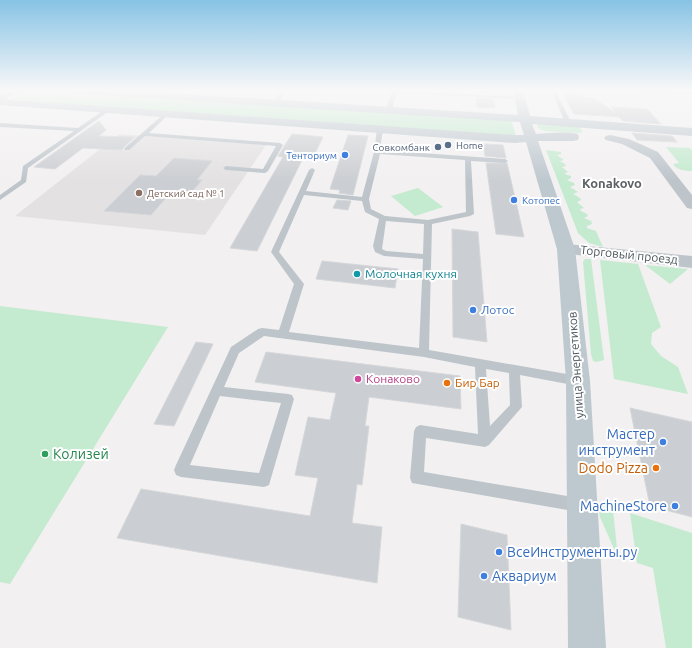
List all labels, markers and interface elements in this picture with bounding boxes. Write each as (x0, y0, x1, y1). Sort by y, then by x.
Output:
marker: Home (443, 140, 453, 150)
place label: Home (456, 140, 483, 151)
place label: Совкомбанк (372, 142, 430, 153)
marker: Совкомбанк (433, 142, 443, 152)
place label: Тенториум (286, 150, 337, 161)
marker: Тенториум (340, 150, 350, 160)
district label: Konakovo (582, 176, 642, 190)
marker: Детский сад № 1 (134, 188, 144, 198)
place label: Детский сад № 1 (147, 188, 225, 199)
marker: Котопес (509, 195, 519, 205)
place label: Котопес (522, 195, 560, 206)
street label: Торговый проезд (580, 243, 678, 266)
place label: Молочная кухня (365, 267, 457, 280)
marker: Молочная кухня (352, 269, 362, 279)
place label: Лотос (481, 303, 515, 316)
marker: Лотос (468, 305, 478, 315)
street label: улица Энергетиков (565, 311, 586, 419)
place label: Конаково (366, 372, 420, 385)
marker: Конаково (353, 374, 363, 384)
place label: Бир Бар (455, 376, 500, 389)
marker: Бир Бар (442, 378, 452, 388)
place label: Мастер инструмент (578, 426, 655, 458)
marker: Мастер инструмент (658, 437, 668, 447)
place label: Колизей (53, 446, 109, 462)
marker: Колизей (40, 449, 50, 459)
place label: Dodo Pizza (579, 460, 648, 476)
marker: Dodo Pizza (651, 463, 661, 473)
place label: MachineStore (580, 498, 667, 514)
marker: MachineStore (670, 501, 680, 511)
place label: ВсеИнструменты.ру (507, 544, 637, 560)
marker: ВсеИнструменты.ру (494, 547, 504, 557)
place label: Аквариум (492, 568, 557, 584)
marker: Аквариум (479, 571, 489, 581)

